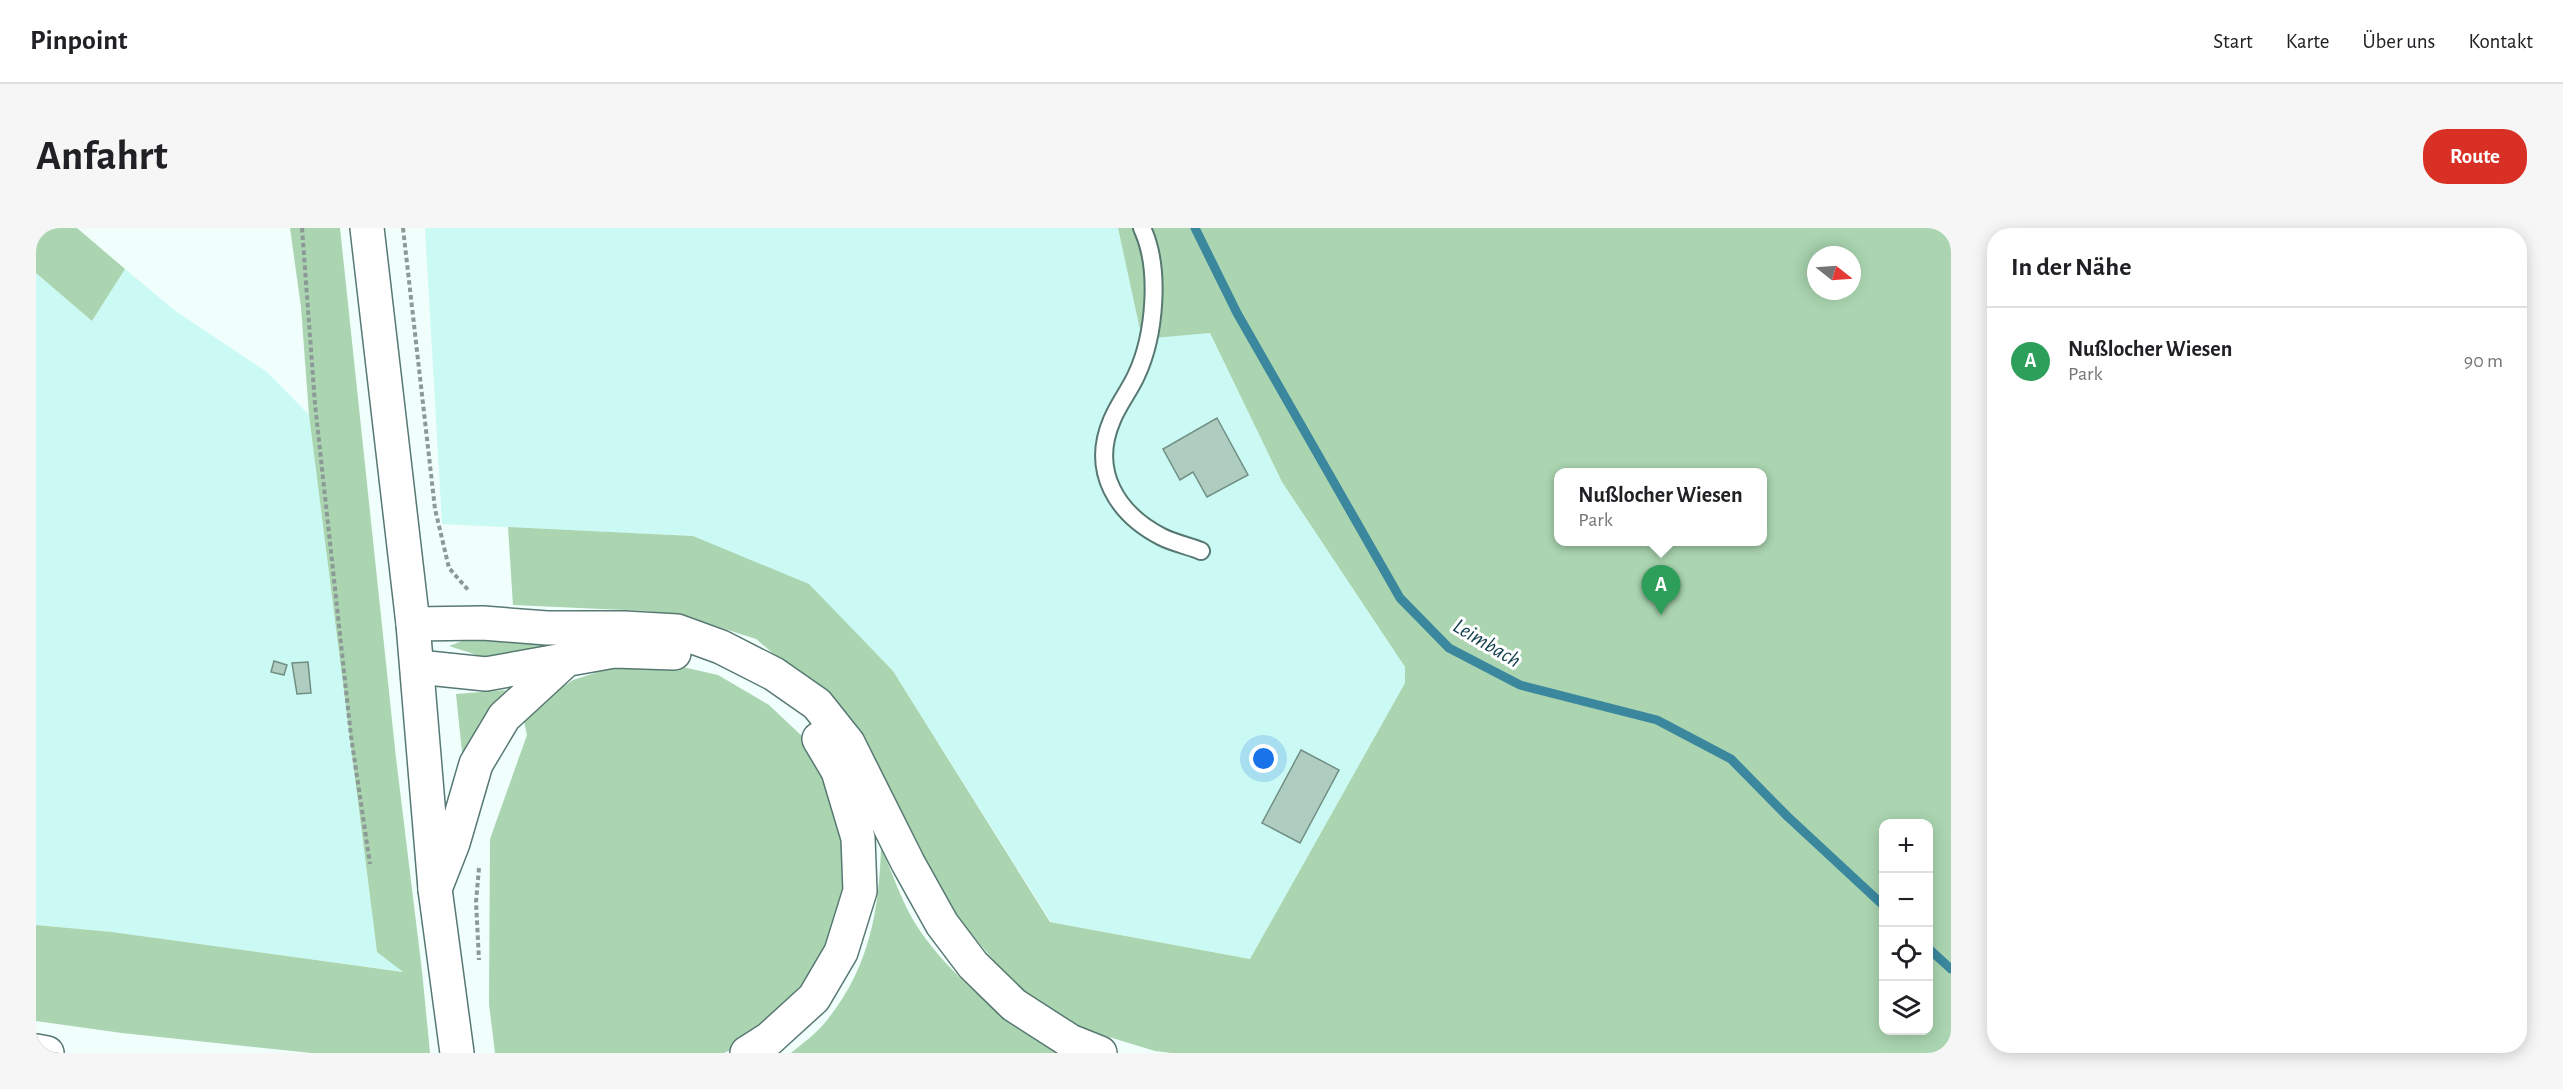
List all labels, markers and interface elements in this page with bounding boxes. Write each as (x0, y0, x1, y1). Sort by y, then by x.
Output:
text: Pinpoint (30, 27, 128, 55)
text: Start (2213, 31, 2253, 52)
text: Karte (2286, 31, 2329, 52)
text: Über uns (2362, 31, 2435, 52)
text: Kontakt (2468, 31, 2533, 52)
button: Route (2423, 129, 2527, 184)
text: Anfahrt (36, 135, 168, 177)
north arrow (1807, 246, 1861, 300)
text: In der Nähe (2011, 254, 2131, 280)
text: Nußlocher Wiesen (2068, 338, 2232, 360)
text: A (2025, 351, 2037, 371)
text: 90 m (2464, 351, 2503, 371)
text: Park (2068, 364, 2103, 384)
popup (1554, 468, 1767, 546)
text: Nußlocher Wiesen (1578, 484, 1743, 506)
text: Park (1578, 510, 1613, 530)
pin: A (1642, 566, 1680, 615)
water label: Leimbach (1449, 614, 1525, 672)
your location (1249, 744, 1278, 773)
map controls (1879, 819, 1933, 1035)
button: + (1879, 819, 1933, 873)
button: − (1879, 873, 1933, 927)
button: locate (1879, 927, 1933, 981)
button: layers (1879, 981, 1933, 1035)

